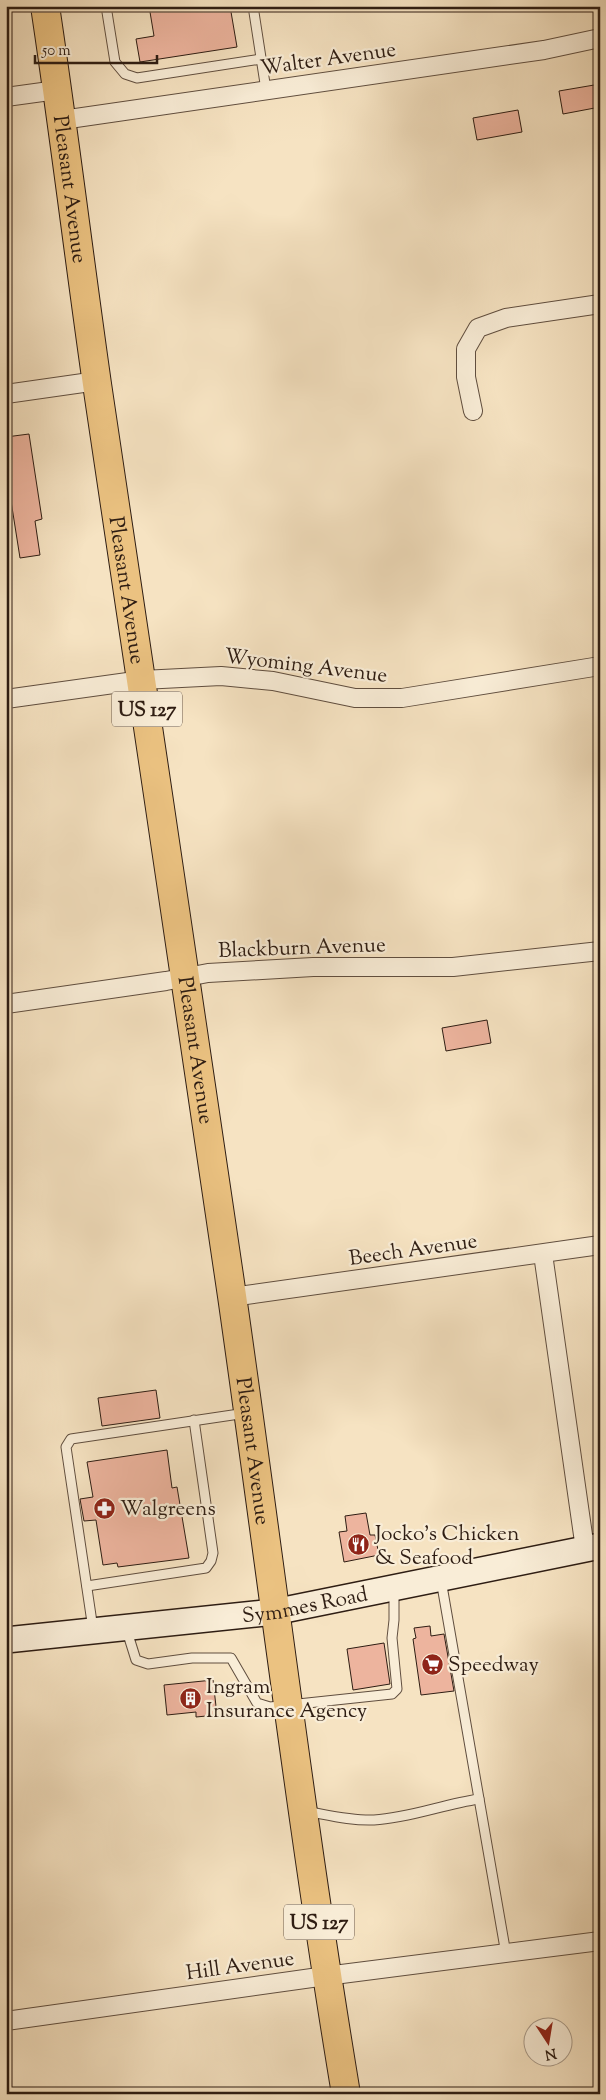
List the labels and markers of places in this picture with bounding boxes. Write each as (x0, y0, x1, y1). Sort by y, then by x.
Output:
place label: Walgreens (120, 1495, 216, 1525)
pharmacy icon: Walgreens (92, 1496, 116, 1520)
place label: Jocko's Chicken & Seafood (374, 1520, 519, 1574)
restaurant icon: Jocko's Chicken & Seafood (347, 1533, 371, 1557)
place label: Speedway (448, 1651, 539, 1681)
supermarket icon: Speedway (420, 1652, 444, 1676)
place label: Ingram Insurance Agency (206, 1673, 368, 1727)
building icon: Ingram Insurance Agency (178, 1686, 202, 1710)

